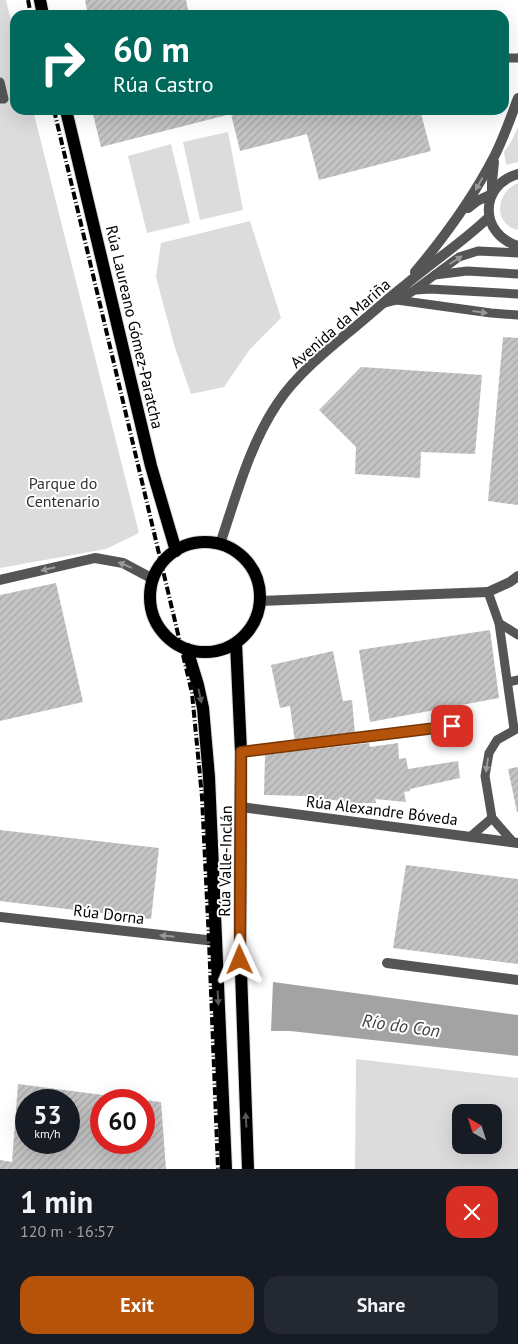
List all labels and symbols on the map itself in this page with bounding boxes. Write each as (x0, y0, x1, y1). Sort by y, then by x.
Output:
one-way arrow (475, 177, 483, 191)
street label: Rúa Laureano Gómez-Paratcha (102, 223, 168, 431)
one-way arrow (449, 255, 462, 265)
street label: Avenida da Mariña (286, 274, 394, 372)
one-way arrow (472, 308, 488, 316)
park label: Parque do Centenario (26, 473, 100, 511)
one-way arrow (118, 561, 132, 569)
one-way arrow (40, 565, 55, 573)
one-way arrow (197, 689, 205, 705)
pin (431, 705, 473, 747)
one-way arrow (483, 758, 491, 774)
street label: Rúa Alexandre Bóveda (305, 791, 459, 829)
street label: Rúa Valle-Inclán (214, 805, 236, 917)
street label: Rúa Dorna (72, 900, 146, 928)
one-way arrow (158, 932, 174, 940)
position arrow (213, 933, 265, 985)
one-way arrow (214, 990, 222, 1006)
water label: Río do Con (360, 1009, 442, 1042)
speed limit sign: 60 (90, 1089, 155, 1154)
north arrow (452, 1104, 502, 1154)
one-way arrow (242, 1112, 250, 1128)

